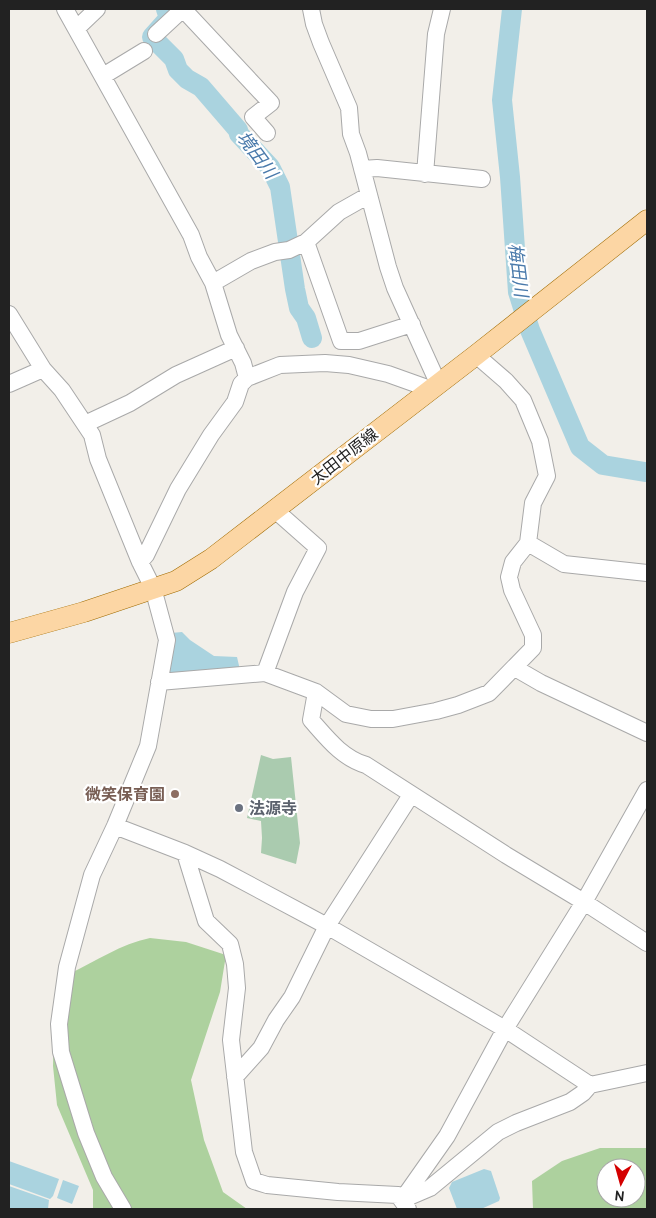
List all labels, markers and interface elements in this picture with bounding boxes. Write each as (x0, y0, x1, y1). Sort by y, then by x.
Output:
water label: 境田川 (232, 127, 283, 185)
water label: 梅田川 (504, 242, 532, 300)
street label: 太田中原線 (307, 424, 382, 489)
place label: 微笑保育園 (85, 785, 165, 804)
marker: 微笑保育園 (169, 788, 181, 800)
place label: 法源寺 (249, 799, 297, 818)
marker: 法源寺 (233, 802, 245, 814)
north arrow (596, 1158, 646, 1208)
text: N (614, 1186, 626, 1205)

